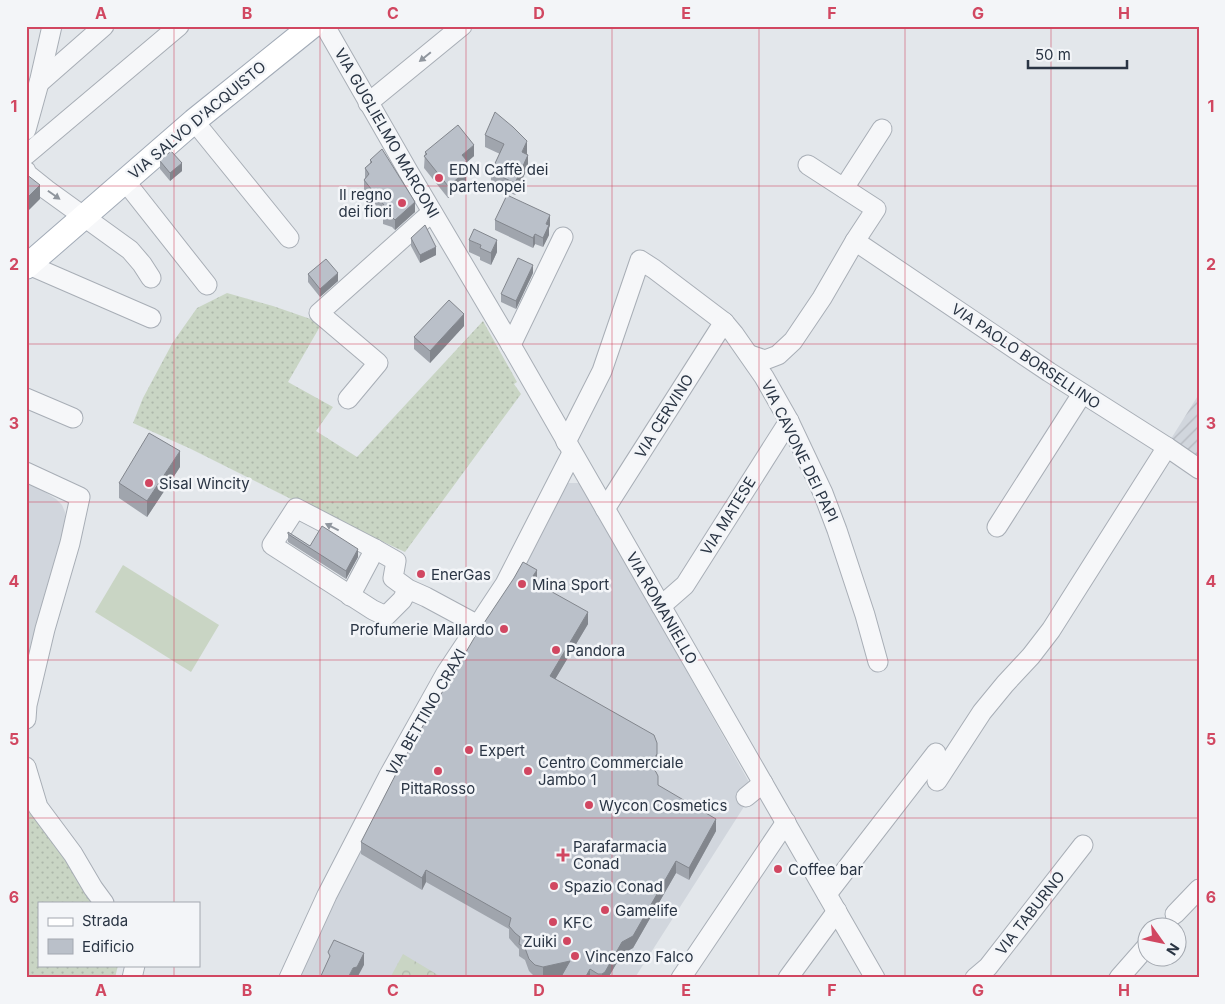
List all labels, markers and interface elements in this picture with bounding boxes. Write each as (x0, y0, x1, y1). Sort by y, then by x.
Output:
text: A (95, 3, 107, 23)
text: B (242, 3, 252, 23)
text: C (387, 3, 399, 23)
text: D (533, 3, 545, 23)
text: E (681, 3, 691, 23)
text: F (827, 3, 837, 23)
text: G (972, 3, 984, 23)
text: H (1118, 3, 1130, 23)
scale bar (1028, 38, 1126, 70)
street label: VIA GUGLIELMO MARCONI (331, 45, 443, 221)
text: 50 m (1035, 45, 1071, 64)
one-way arrow (419, 51, 431, 63)
street label: VIA SALVO D'ACQUISTO (124, 57, 270, 183)
text: 1 (11, 96, 17, 116)
text: 1 (1208, 96, 1214, 116)
place label: EDN Caffè dei partenopei (449, 160, 548, 196)
marker: EDN Caffè dei partenopei (433, 172, 445, 184)
place label: Il regno dei fiori (339, 185, 392, 221)
one-way arrow (47, 190, 61, 200)
marker: Il regno dei fiori (396, 197, 408, 209)
text: 2 (9, 254, 19, 274)
text: 2 (1206, 254, 1216, 274)
street label: VIA PAOLO BORSELLINO (948, 299, 1104, 413)
street label: VIA CERVINO (631, 370, 697, 462)
street label: VIA CAVONE DEI PAPI (757, 377, 843, 525)
text: 3 (9, 413, 19, 433)
text: 3 (1206, 413, 1216, 433)
street label: VIA MATESE (696, 473, 760, 559)
place label: Sisal Wincity (159, 474, 250, 493)
marker: Sisal Wincity (143, 477, 155, 489)
one-way arrow (325, 523, 339, 531)
street label: VIA ROMANIELLO (622, 549, 702, 667)
place label: EnerGas (431, 565, 491, 584)
marker: EnerGas (415, 568, 427, 580)
text: 4 (9, 571, 20, 591)
text: 4 (1206, 571, 1217, 591)
place label: Mina Sport (532, 575, 609, 594)
marker: Mina Sport (516, 578, 528, 590)
place label: Profumerie Mallardo (350, 620, 494, 639)
marker: Profumerie Mallardo (498, 623, 510, 635)
place label: Pandora (566, 641, 625, 660)
marker: Pandora (550, 644, 562, 656)
street label: VIA BETTINO CRAXI (382, 645, 470, 779)
text: 5 (9, 729, 19, 749)
text: 5 (1206, 729, 1216, 749)
place label: Expert (479, 741, 525, 760)
marker: Expert (463, 744, 475, 756)
place label: Centro Commerciale Jambo 1 (538, 753, 683, 789)
marker: PittaRosso (432, 765, 444, 777)
marker: Centro Commerciale Jambo 1 (522, 765, 534, 777)
place label: PittaRosso (401, 779, 475, 798)
place label: Wycon Cosmetics (599, 796, 727, 815)
marker: Wycon Cosmetics (583, 799, 595, 811)
place label: Parafarmacia Conad (573, 837, 667, 873)
marker: Parafarmacia Conad (557, 849, 569, 861)
place label: Coffee bar (788, 860, 863, 879)
marker: Coffee bar (772, 863, 784, 875)
street label: VIA TABURNO (991, 867, 1069, 959)
place label: Spazio Conad (564, 877, 663, 896)
marker: Spazio Conad (548, 880, 560, 892)
text: 6 (9, 887, 19, 907)
text: 6 (1206, 887, 1216, 907)
place label: Gamelife (615, 901, 678, 920)
legend (38, 902, 200, 966)
marker: Gamelife (599, 904, 611, 916)
text: Strada (82, 911, 128, 930)
place label: KFC (563, 913, 593, 932)
marker: KFC (547, 916, 559, 928)
north arrow (1138, 916, 1188, 966)
place label: Zuiki (523, 932, 557, 951)
marker: Zuiki (561, 935, 573, 947)
text: Edificio (82, 937, 134, 956)
text: N (1163, 940, 1183, 958)
place label: Vincenzo Falco (585, 947, 693, 966)
marker: Vincenzo Falco (569, 950, 581, 962)
text: A (95, 980, 107, 1000)
text: B (242, 980, 252, 1000)
text: C (387, 980, 399, 1000)
text: D (533, 980, 545, 1000)
text: E (681, 980, 691, 1000)
text: F (827, 980, 837, 1000)
text: G (972, 980, 984, 1000)
text: H (1118, 980, 1130, 1000)

